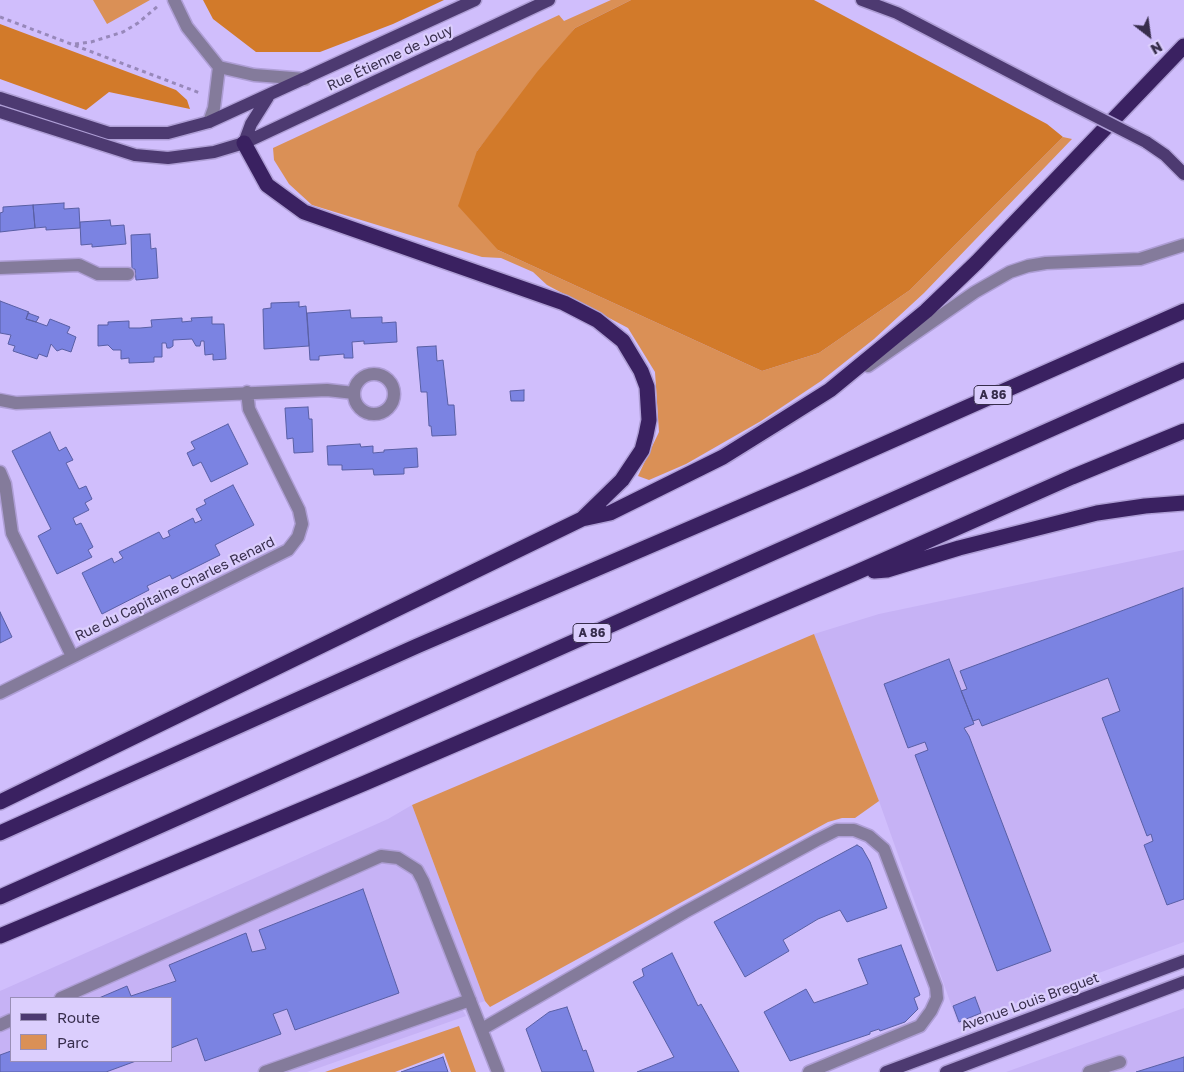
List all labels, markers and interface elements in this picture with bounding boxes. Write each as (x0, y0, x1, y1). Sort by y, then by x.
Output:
north arrow (1124, 10, 1174, 60)
street label: Rue Étienne de Jouy (324, 21, 456, 95)
text: N (1148, 38, 1166, 58)
road number: A 86 (974, 386, 1012, 404)
street label: Rue du Capitaine Charles Renard (72, 533, 278, 645)
road number: A 86 (573, 624, 611, 642)
street label: Avenue Louis Breguet (959, 969, 1101, 1035)
legend (10, 997, 172, 1062)
text: Route (57, 1008, 100, 1026)
text: Parc (57, 1033, 89, 1051)

